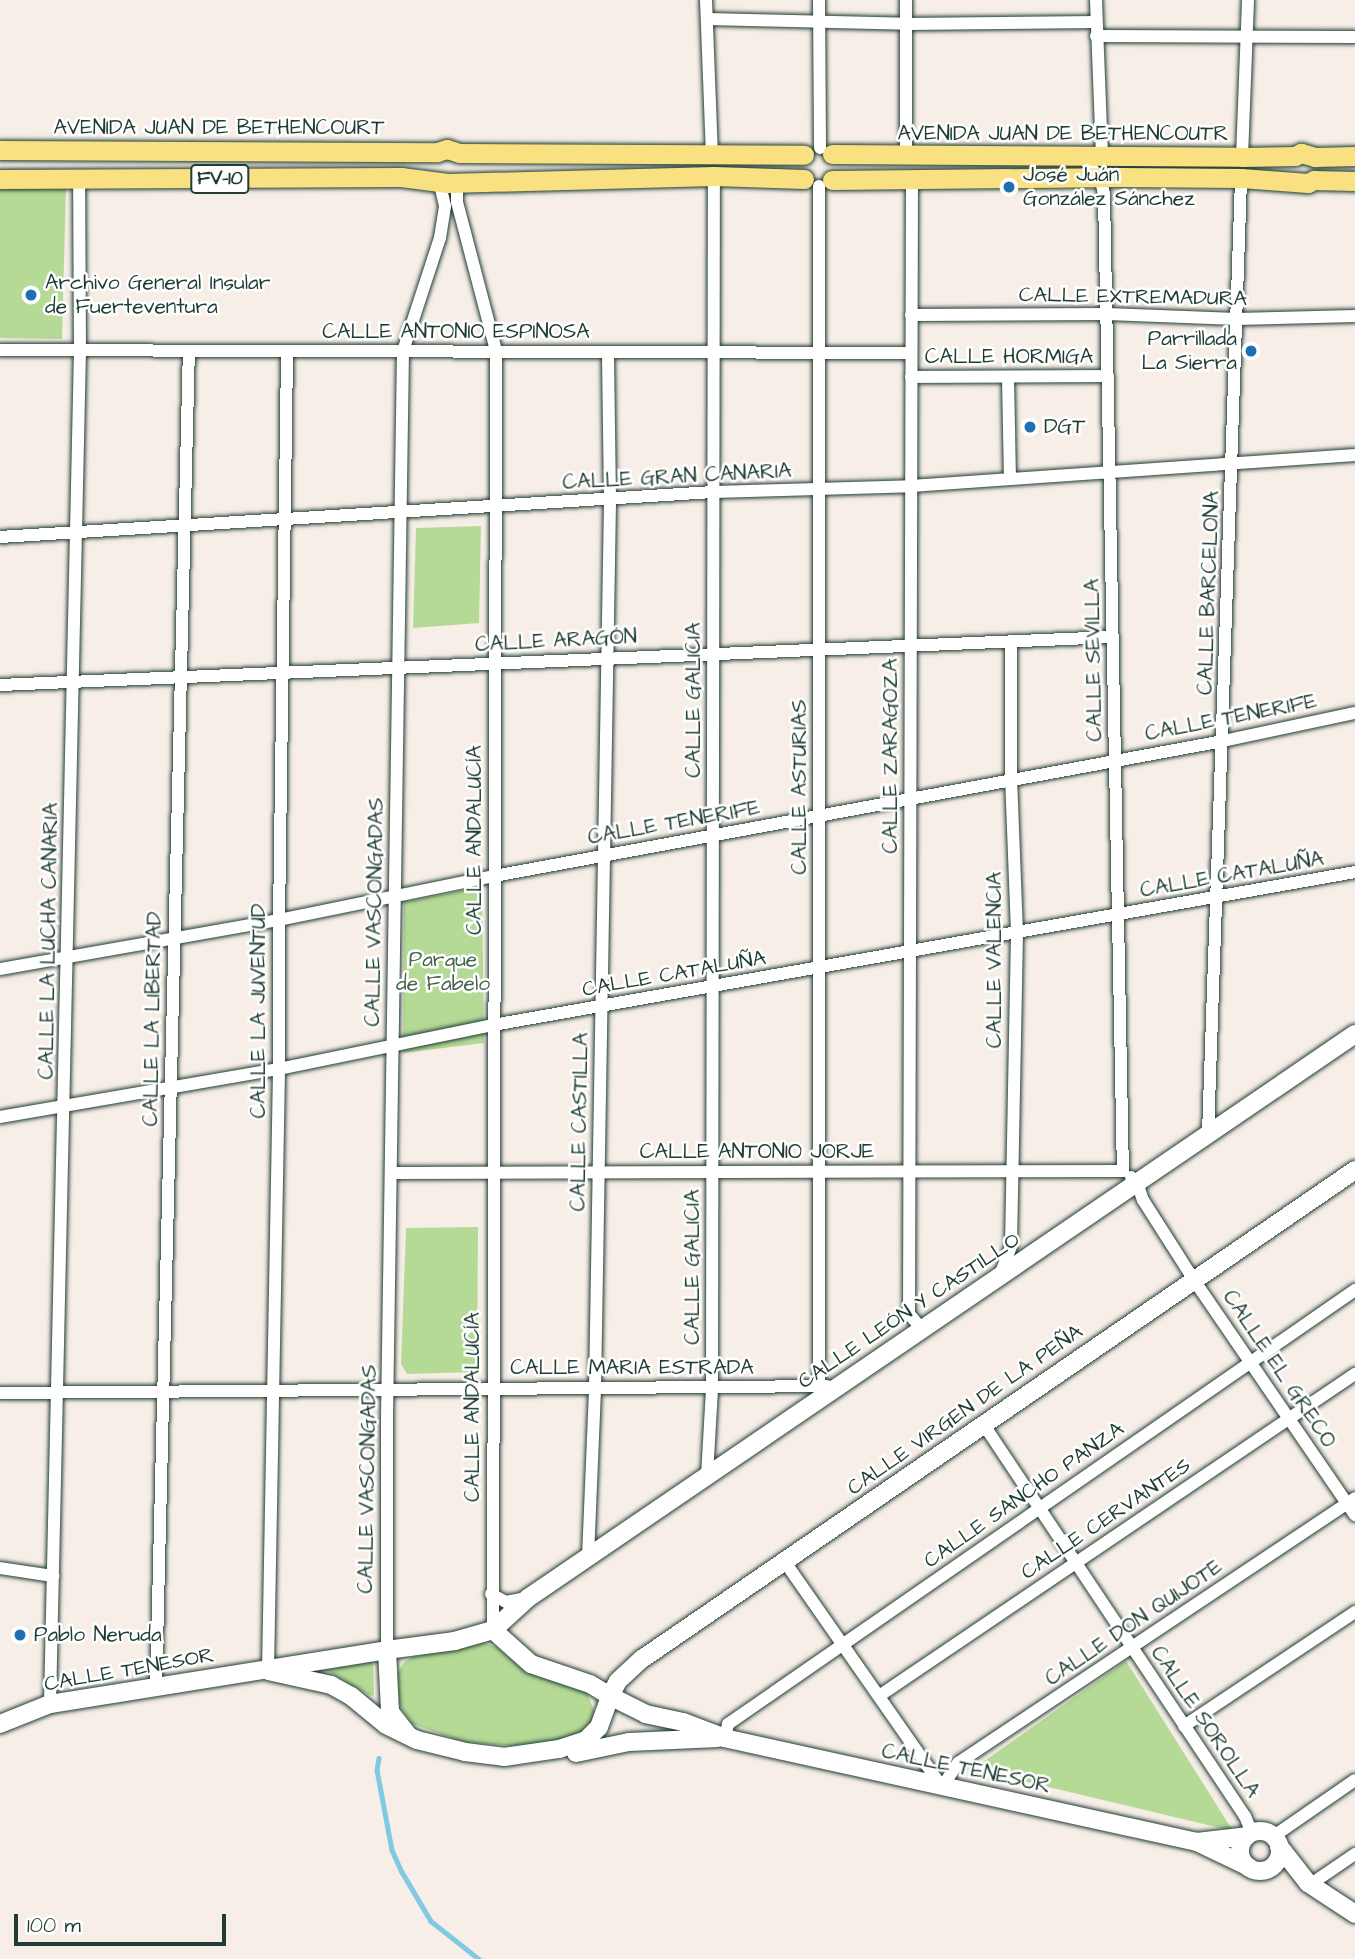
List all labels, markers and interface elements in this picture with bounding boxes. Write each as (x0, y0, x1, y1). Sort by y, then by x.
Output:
street label: AVENIDA JUAN DE BETHENCOURT (54, 115, 384, 141)
street label: AVENIDA JUAN DE BETHENCOUTR (898, 121, 1228, 147)
place label: José Juán González Sánchez (1023, 162, 1195, 212)
road number: FV-10 (190, 164, 250, 195)
marker: José Juán González Sánchez (1001, 179, 1017, 195)
place label: Archivo General Insular de Fuerteventura (45, 270, 270, 320)
street label: CALLE EXTREMADURA (1019, 282, 1247, 312)
marker: Archivo General Insular de Fuerteventura (23, 287, 39, 303)
street label: CALLE ANTONIO ESPINOSA (322, 319, 590, 345)
place label: Parrillada La Sierra (1141, 326, 1237, 376)
marker: Parrillada La Sierra (1243, 343, 1259, 359)
street label: CALLE HORMIGA (925, 344, 1093, 370)
place label: DGT (1044, 414, 1085, 440)
marker: DGT (1022, 419, 1038, 435)
street label: CALLE GRAN CANARIA (562, 458, 792, 496)
street label: CALLE BARCELONA (1193, 491, 1225, 695)
street label: CALLE SEVILLA (1080, 578, 1108, 742)
street label: CALLE GALICIA (681, 622, 707, 778)
street label: CALLE ARAGÓN (475, 624, 637, 658)
street label: CALLE ZARAGOZA (878, 658, 904, 854)
street label: CALLE TENERIFE (1143, 689, 1319, 747)
street label: CALLE ASTURIAS (787, 699, 813, 875)
street label: CALLE ANDALUCÍA (462, 745, 488, 935)
street label: CALLE TENERIFE (586, 795, 762, 851)
street label: CALLE VASCONGADAS (360, 797, 390, 1027)
street label: CALLE LA LUCHA CANARIA (34, 802, 64, 1080)
street label: CALLE CATALUÑA (1138, 846, 1326, 904)
street label: CALLE VALENCIA (982, 872, 1008, 1048)
street label: CALLE LA JUVENTUD (246, 904, 272, 1118)
street label: CALLE LA LIBERTAD (139, 911, 167, 1127)
street label: CALLE CATALUÑA (580, 945, 768, 1003)
park label: Parque de Fabelo (396, 947, 490, 997)
street label: CALLE CASTILLA (566, 1032, 594, 1212)
street label: CALLE ANTONIO JORJE (640, 1139, 874, 1165)
street label: CALLE GALICIA (680, 1189, 706, 1345)
street label: CALLE LEÓN Y CASTILLO (793, 1227, 1025, 1395)
street label: CALLE EL GRECO (1217, 1285, 1341, 1453)
street label: CALLE ANDALUCÍA (460, 1312, 486, 1502)
street label: CALLE VIRGEN DE LA PEÑA (843, 1319, 1087, 1501)
street label: CALLE MARIA ESTRADA (510, 1355, 754, 1381)
street label: CALLE VASCONGADAS (353, 1364, 383, 1594)
street label: CALLE SANCHO PANZA (919, 1416, 1129, 1574)
street label: CALLE CERVANTES (1016, 1453, 1196, 1585)
street label: CALLE DON QUIJOTE (1041, 1554, 1227, 1692)
place label: Pablo Neruda (34, 1622, 162, 1648)
marker: Pablo Neruda (12, 1627, 28, 1643)
street label: CALLE SOROLLA (1145, 1641, 1265, 1803)
street label: CALLE TENESOR (42, 1643, 216, 1697)
street label: CALLE TENESOR (879, 1739, 1053, 1799)
scale bar (18, 1899, 229, 1943)
text: 100 m (27, 1911, 81, 1940)

